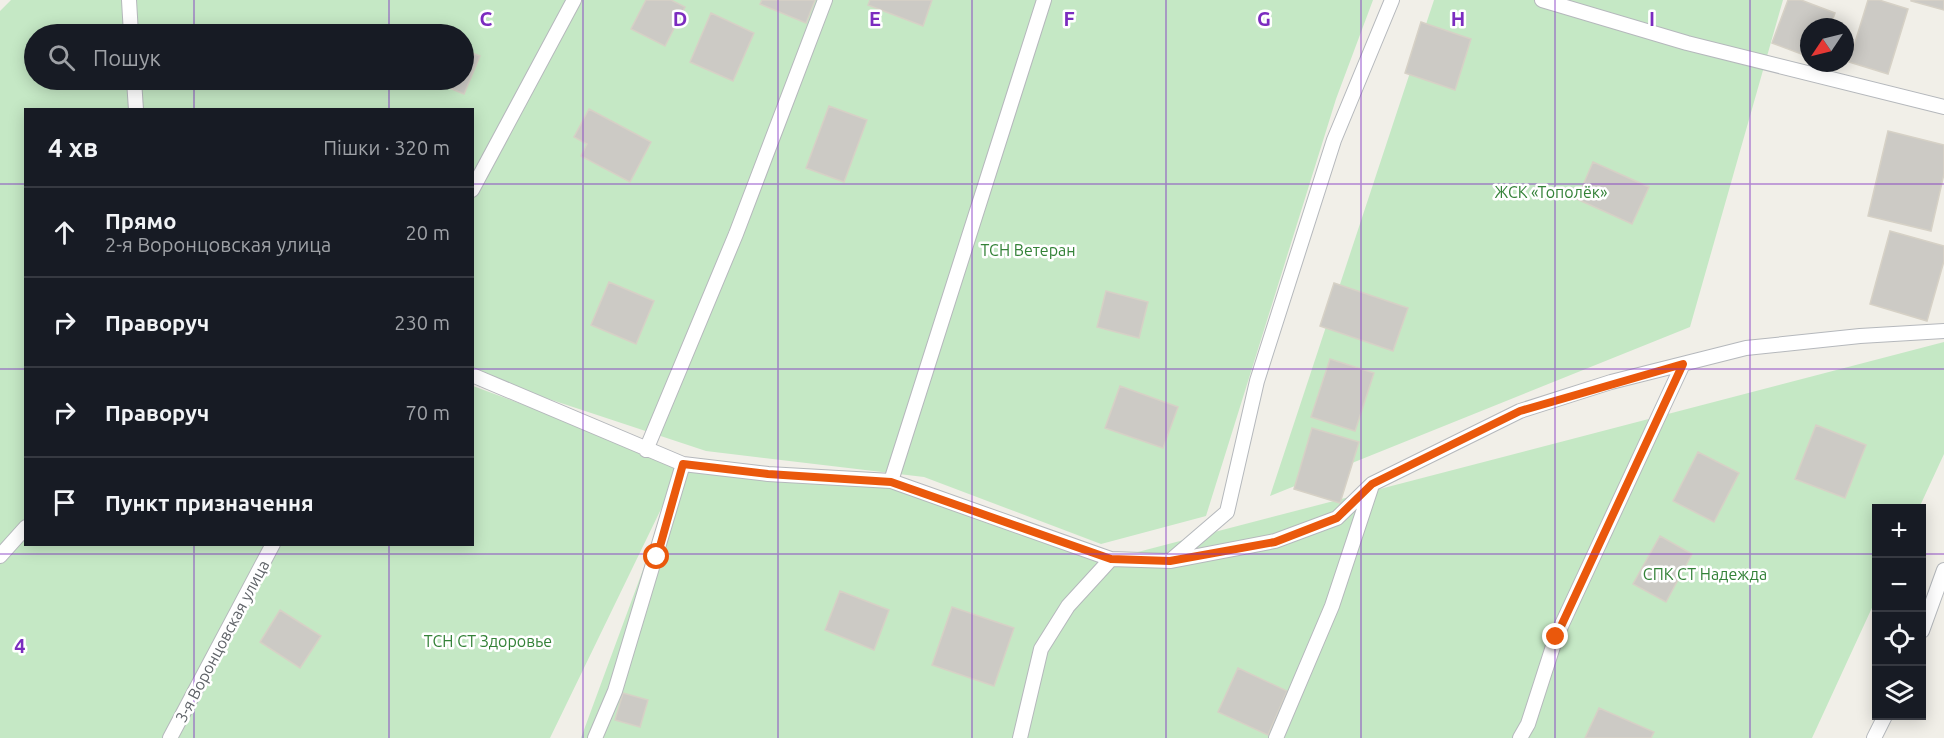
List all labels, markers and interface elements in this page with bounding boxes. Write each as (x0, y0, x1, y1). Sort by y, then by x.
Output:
text: C (480, 7, 493, 30)
text: D (673, 7, 687, 30)
text: E (869, 7, 881, 30)
text: F (1063, 7, 1075, 30)
text: G (1257, 7, 1271, 30)
text: H (1451, 7, 1465, 30)
text: I (1649, 7, 1655, 30)
north arrow (1800, 18, 1854, 72)
search box (24, 24, 474, 90)
icon: search (45, 41, 78, 74)
text: Пошук (93, 45, 161, 70)
text: 4 хв (48, 133, 98, 162)
text: Пішки · 320 m (323, 136, 450, 159)
park label: ЖСК «Тополёк» (1494, 183, 1608, 201)
text: Прямо (105, 208, 176, 233)
icon: ahead (48, 216, 81, 249)
text: 20 m (406, 221, 450, 244)
text: 2-я Воронцовская улица (105, 233, 331, 256)
park label: ТСН Ветеран (980, 241, 1076, 259)
icon: right (48, 306, 81, 339)
text: Праворуч (105, 310, 209, 335)
text: 230 m (394, 311, 450, 334)
icon: right (48, 396, 81, 429)
text: Праворуч (105, 400, 209, 425)
text: 70 m (406, 401, 450, 424)
icon: arrive (48, 486, 81, 519)
text: Пункт призначення (105, 490, 314, 515)
map controls (1872, 504, 1926, 720)
button: + (1872, 504, 1926, 558)
route start (643, 543, 669, 569)
street label: 3-я Воронцовская улица (172, 557, 272, 725)
button: − (1872, 558, 1926, 612)
park label: СПК СТ Надежда (1643, 565, 1767, 583)
button: locate (1872, 612, 1926, 666)
route end (1542, 623, 1568, 649)
park label: ТСН СТ Здоровье (424, 632, 552, 650)
text: 4 (14, 634, 26, 657)
button: layers (1872, 666, 1926, 720)

